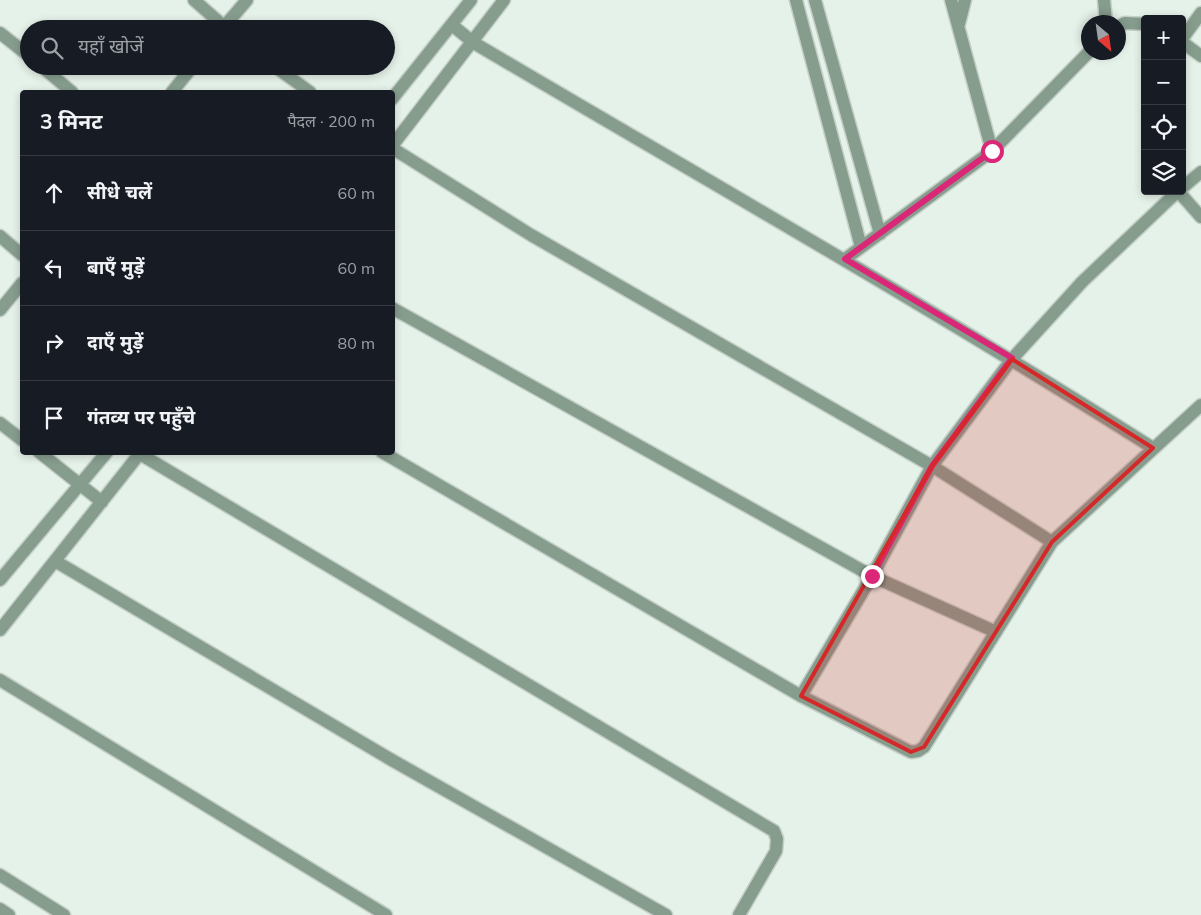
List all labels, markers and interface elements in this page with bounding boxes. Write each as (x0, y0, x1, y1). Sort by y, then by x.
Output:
north arrow (1081, 15, 1126, 60)
map controls (1141, 15, 1186, 195)
button: + (1141, 15, 1186, 60)
search box (20, 20, 395, 75)
icon: search (38, 34, 66, 62)
text: यहाँ खोजें (78, 34, 144, 58)
button: − (1141, 60, 1186, 105)
button: locate (1141, 105, 1186, 150)
text: 3 मिनट (40, 108, 102, 134)
text: पैदल · 200 m (287, 111, 375, 131)
route start (981, 140, 1004, 163)
button: layers (1141, 150, 1186, 195)
icon: ahead (40, 179, 68, 207)
text: सीधे चलें (87, 180, 152, 204)
text: 60 m (338, 183, 375, 203)
icon: left (40, 254, 68, 282)
text: बाएँ मुड़ें (87, 255, 144, 279)
text: 60 m (338, 258, 375, 278)
icon: right (40, 329, 68, 357)
text: दाएँ मुड़ें (87, 330, 143, 354)
text: 80 m (338, 333, 375, 353)
icon: arrive (40, 404, 68, 432)
text: गंतव्य पर पहुँचे (87, 405, 195, 429)
route end (861, 565, 884, 588)

